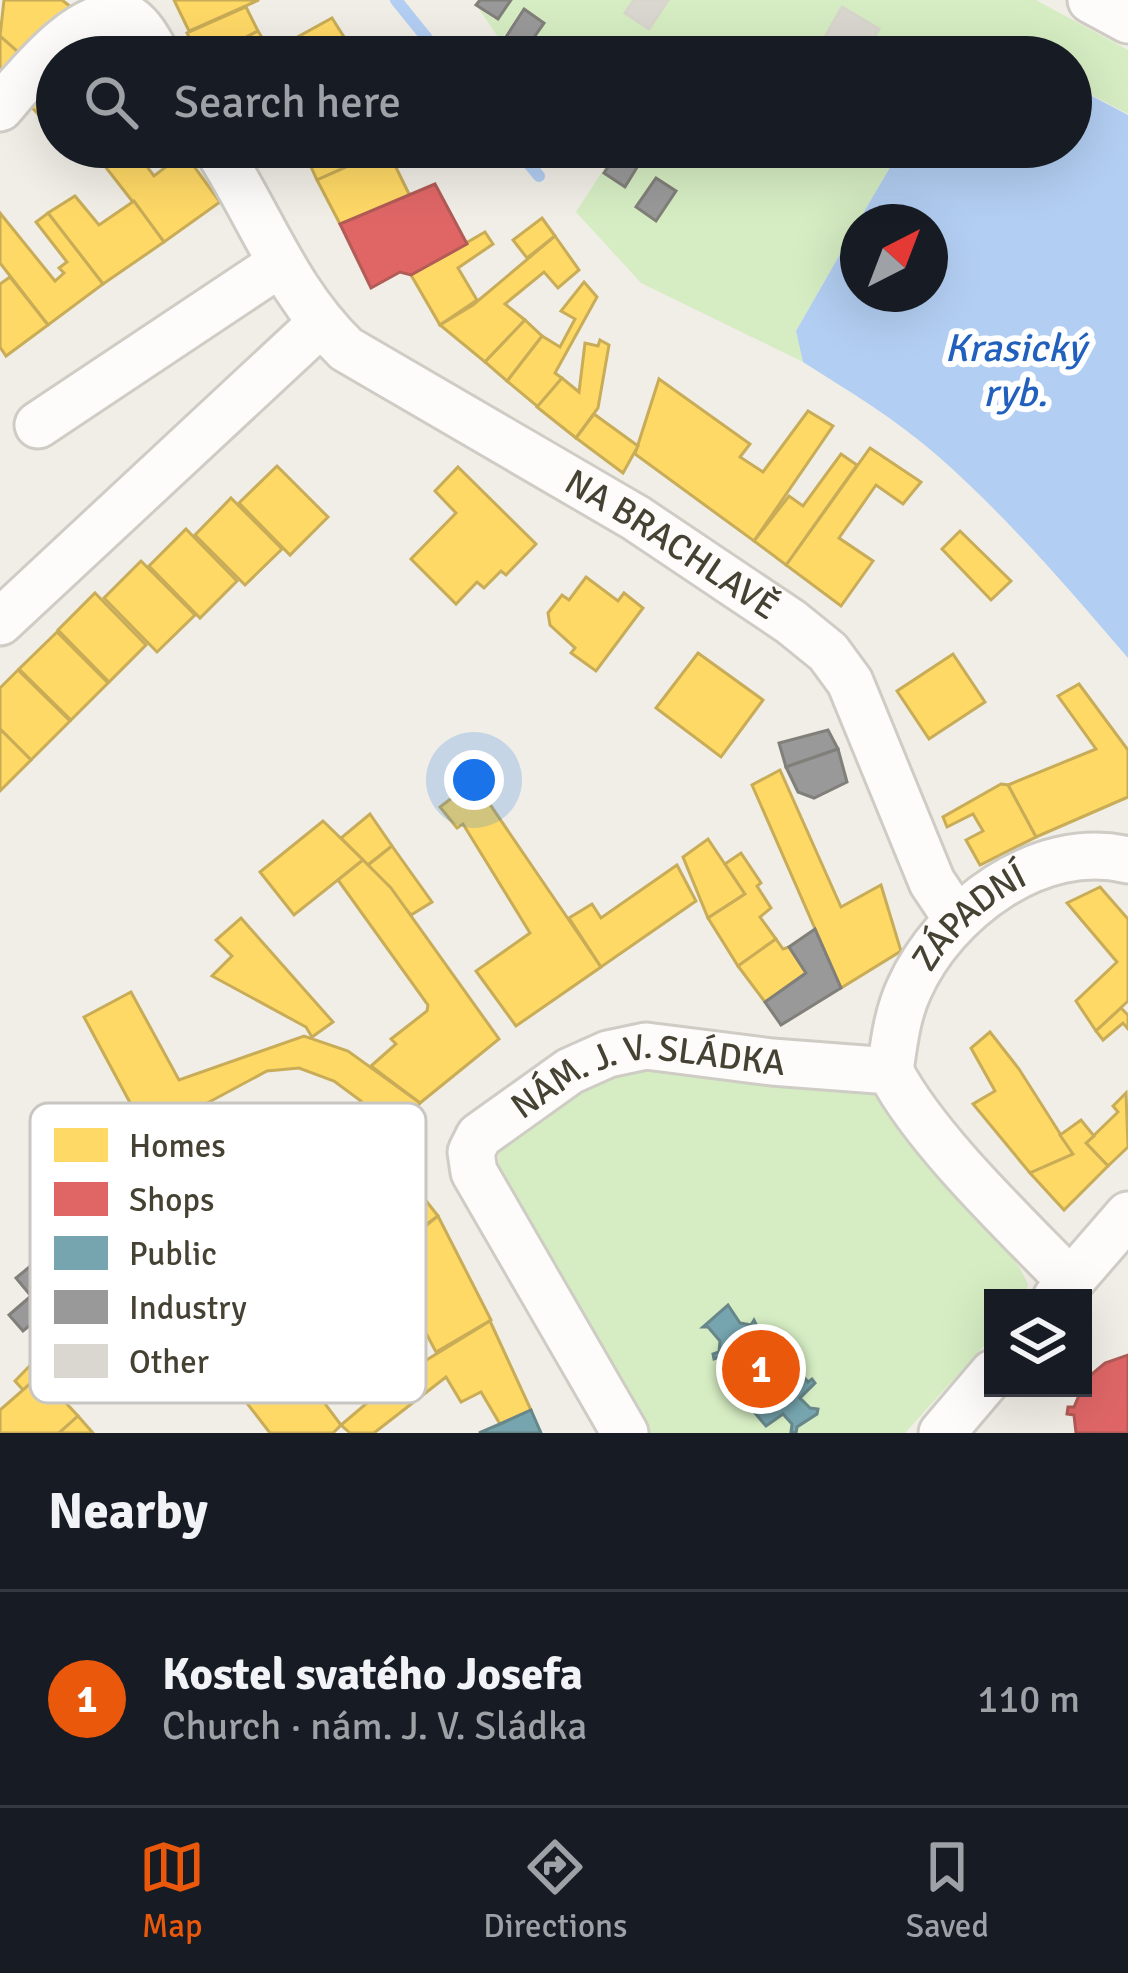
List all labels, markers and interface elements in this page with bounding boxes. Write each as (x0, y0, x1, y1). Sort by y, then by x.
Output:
search box (36, 36, 1092, 168)
icon: search (78, 69, 144, 135)
text: Search here (174, 75, 401, 130)
north arrow (840, 204, 948, 312)
water label: Krasický ryb. (945, 324, 1090, 417)
street label: NA BRACHLAVĚ (557, 459, 787, 630)
your location (444, 750, 504, 810)
street label: ZÁPADNÍ (902, 853, 1034, 979)
street label: NÁM. J. V. SLÁDKA (502, 1023, 787, 1128)
legend (30, 1103, 426, 1403)
text: Homes (129, 1126, 226, 1167)
text: Shops (129, 1180, 214, 1221)
text: Public (129, 1234, 217, 1275)
text: Industry (129, 1288, 247, 1329)
map controls (984, 1289, 1092, 1397)
button: layers (984, 1289, 1092, 1397)
pin: 1 (722, 1324, 800, 1414)
text: Other (129, 1342, 209, 1383)
text: Nearby (48, 1480, 208, 1543)
text: Kostel svatého Josefa (162, 1647, 583, 1702)
text: 1 (76, 1675, 98, 1723)
text: 110 m (977, 1675, 1080, 1723)
text: Church · nám. J. V. Sládka (162, 1702, 587, 1750)
tab: Map (139, 1834, 205, 1947)
tab: Directions (483, 1834, 628, 1947)
tab: Saved (906, 1834, 989, 1947)

